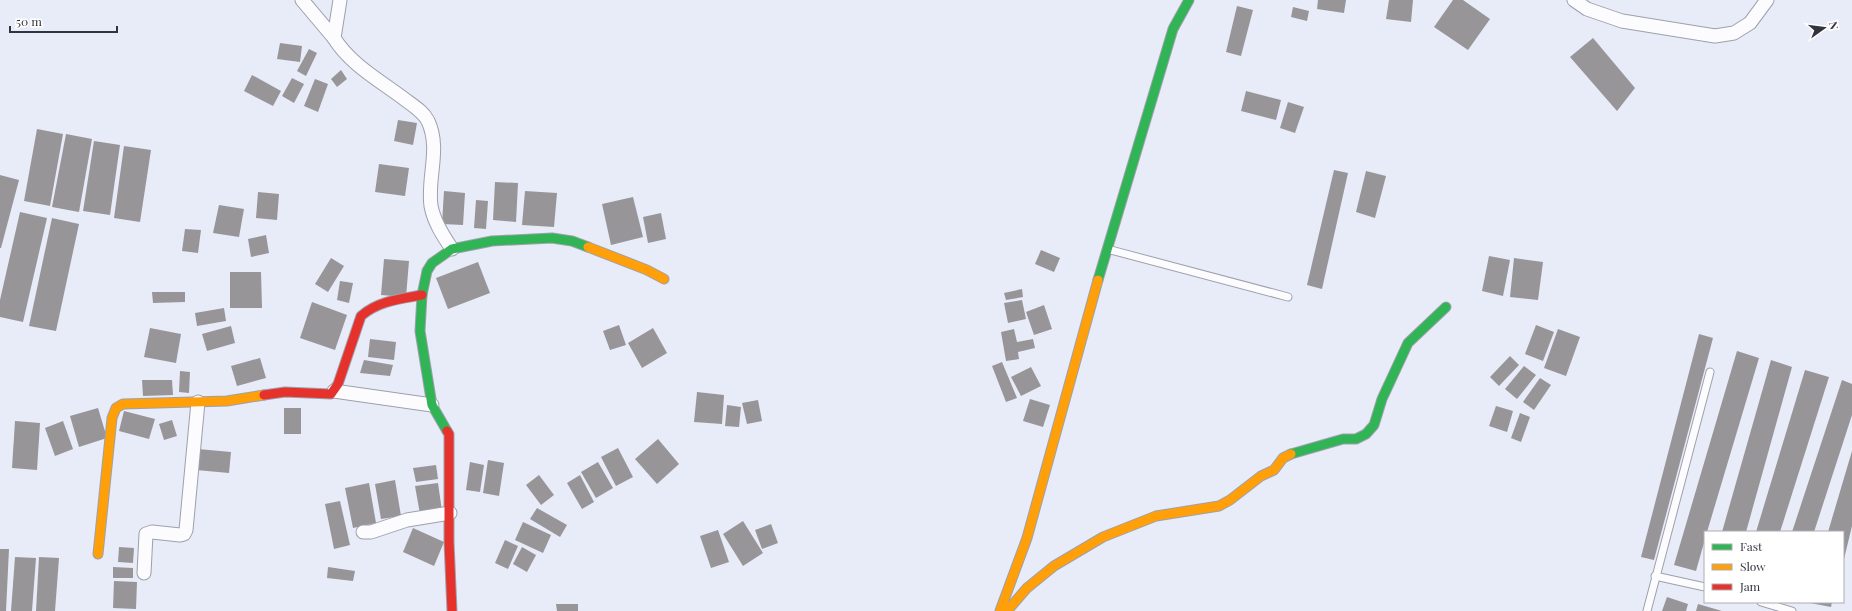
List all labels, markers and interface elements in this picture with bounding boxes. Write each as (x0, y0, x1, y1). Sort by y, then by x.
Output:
scale bar (10, 8, 117, 34)
north arrow (1804, 8, 1844, 48)
text: 50 m (16, 13, 42, 29)
text: N (1826, 20, 1842, 31)
legend (1704, 531, 1844, 603)
text: Fast (1740, 538, 1763, 554)
text: Slow (1740, 558, 1766, 574)
text: Jam (1739, 578, 1761, 594)

